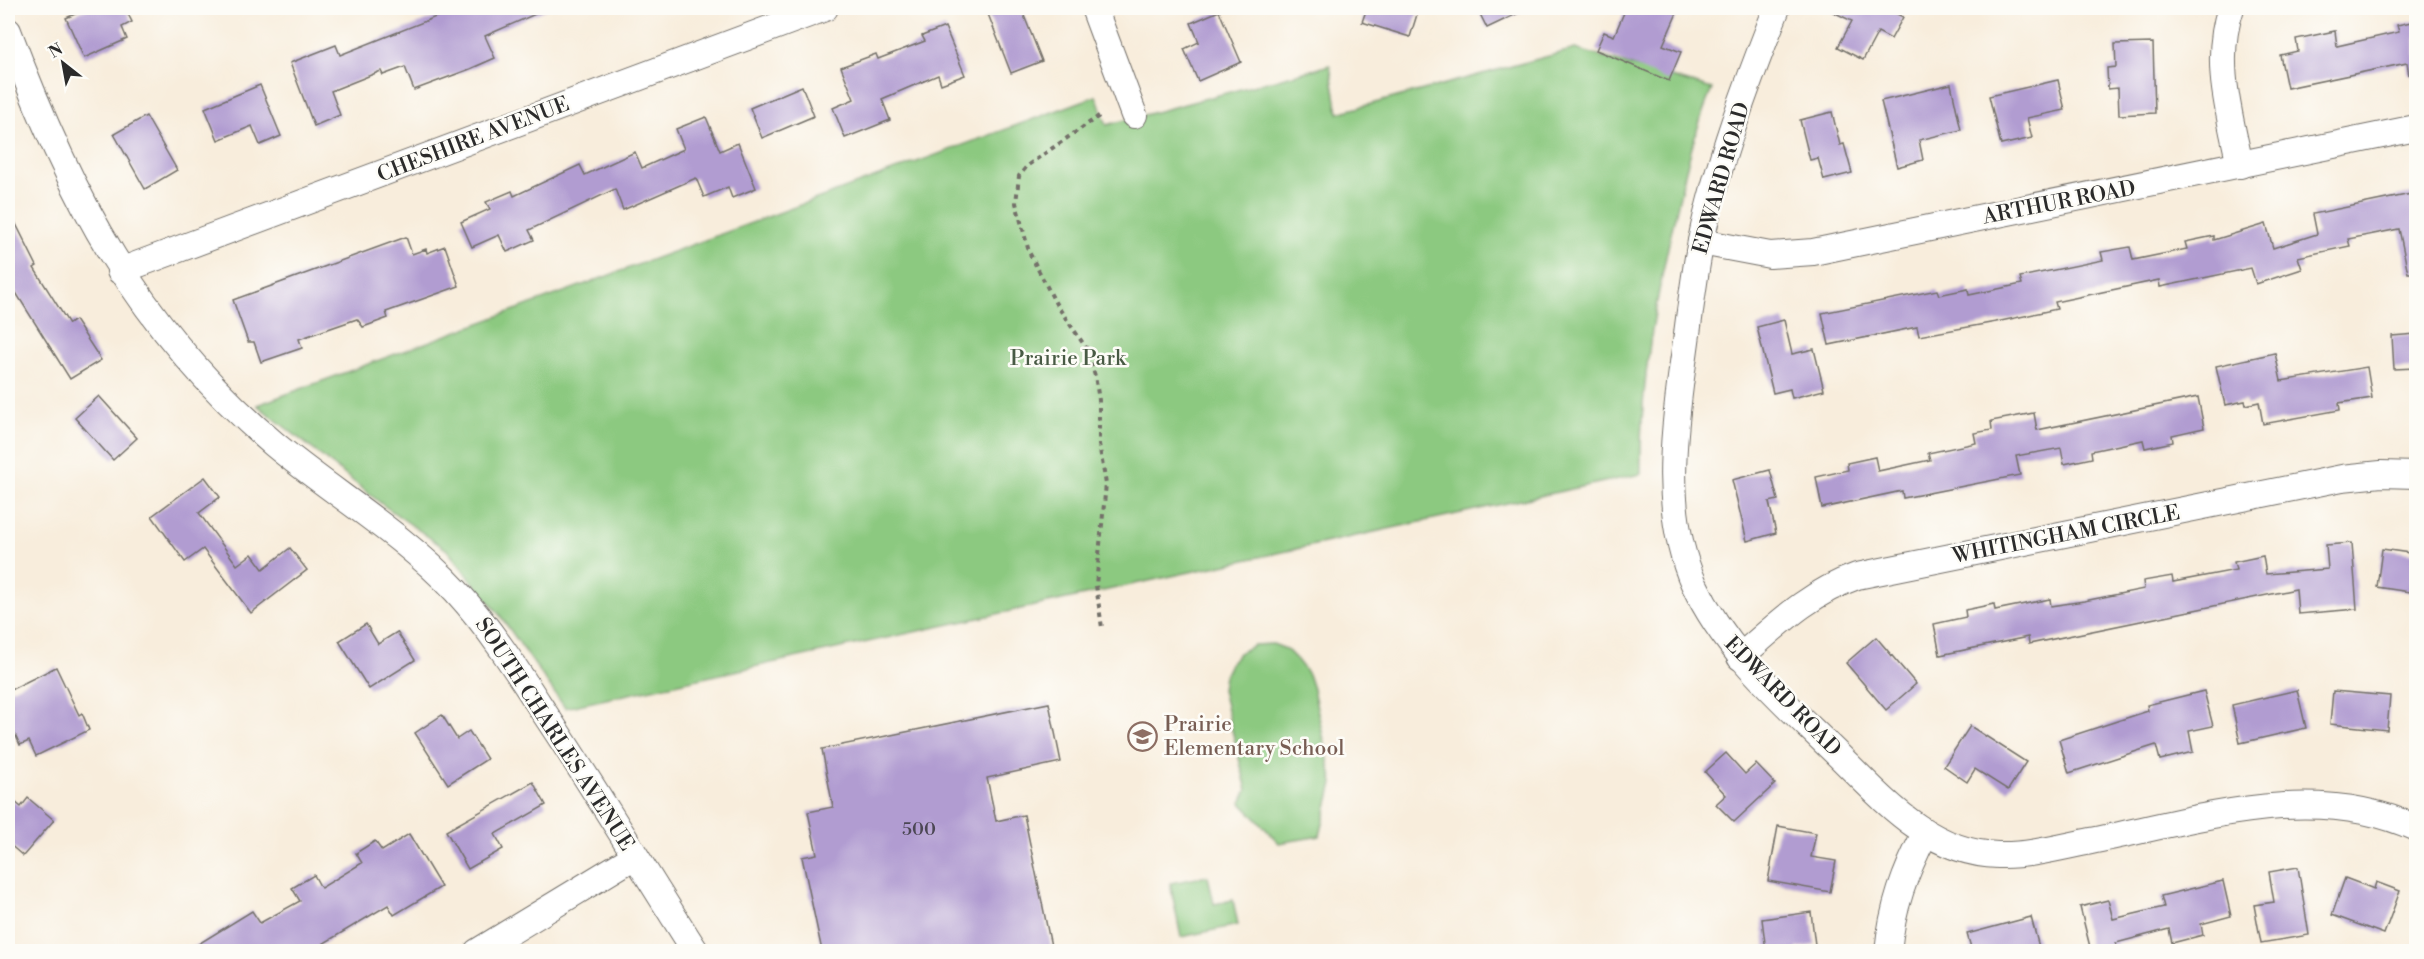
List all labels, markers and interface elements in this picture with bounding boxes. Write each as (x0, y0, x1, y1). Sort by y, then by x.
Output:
north arrow (33, 33, 93, 93)
text: N (45, 39, 67, 63)
street label: CHESHIRE AVENUE (374, 91, 573, 189)
street label: EDWARD ROAD (1688, 99, 1756, 257)
street label: ARTHUR ROAD (1980, 175, 2138, 231)
park label: Prairie Park (1010, 346, 1127, 372)
street label: WHITINGHAM CIRCLE (1949, 500, 2182, 570)
street label: SOUTH CHARLES AVENUE (469, 613, 639, 856)
street label: EDWARD ROAD (1718, 631, 1846, 762)
place label: Prairie Elementary School (1164, 712, 1344, 762)
school or university icon: Prairie Elementary School (1127, 720, 1159, 752)
house number: 500 (902, 818, 936, 841)

